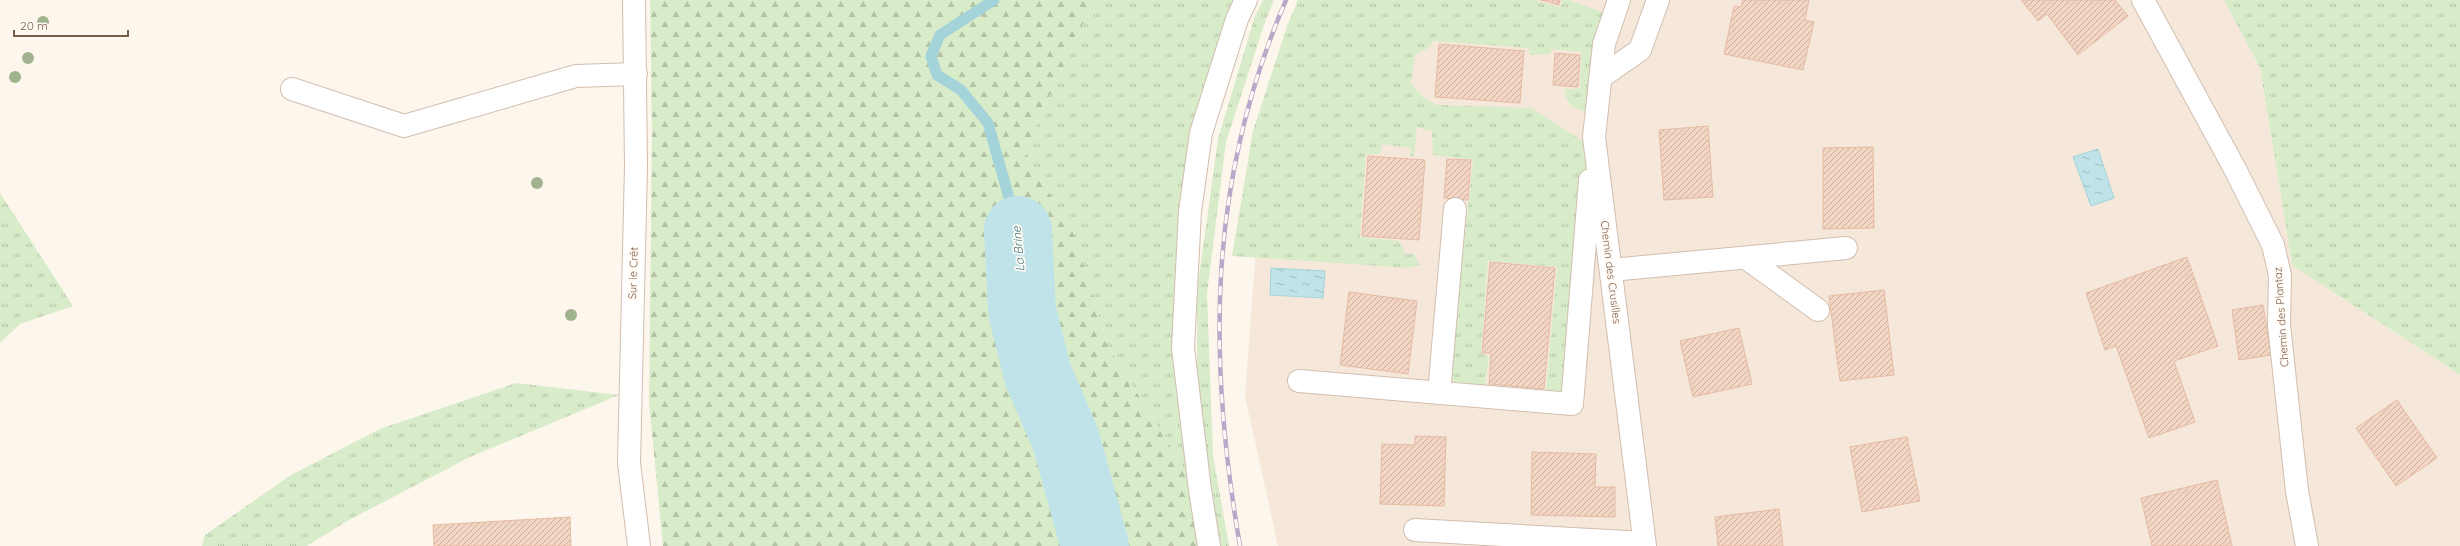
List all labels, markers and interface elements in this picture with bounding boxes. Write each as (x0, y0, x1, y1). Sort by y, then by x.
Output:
scale bar (14, 12, 128, 38)
text: 20 m (20, 18, 48, 33)
street label: Chemin des Crusilles (1598, 220, 1624, 324)
water label: La Brine (1008, 224, 1027, 272)
street label: Sur le Crêt (625, 246, 641, 299)
street label: Chemin des Plantaz (2271, 267, 2291, 367)

